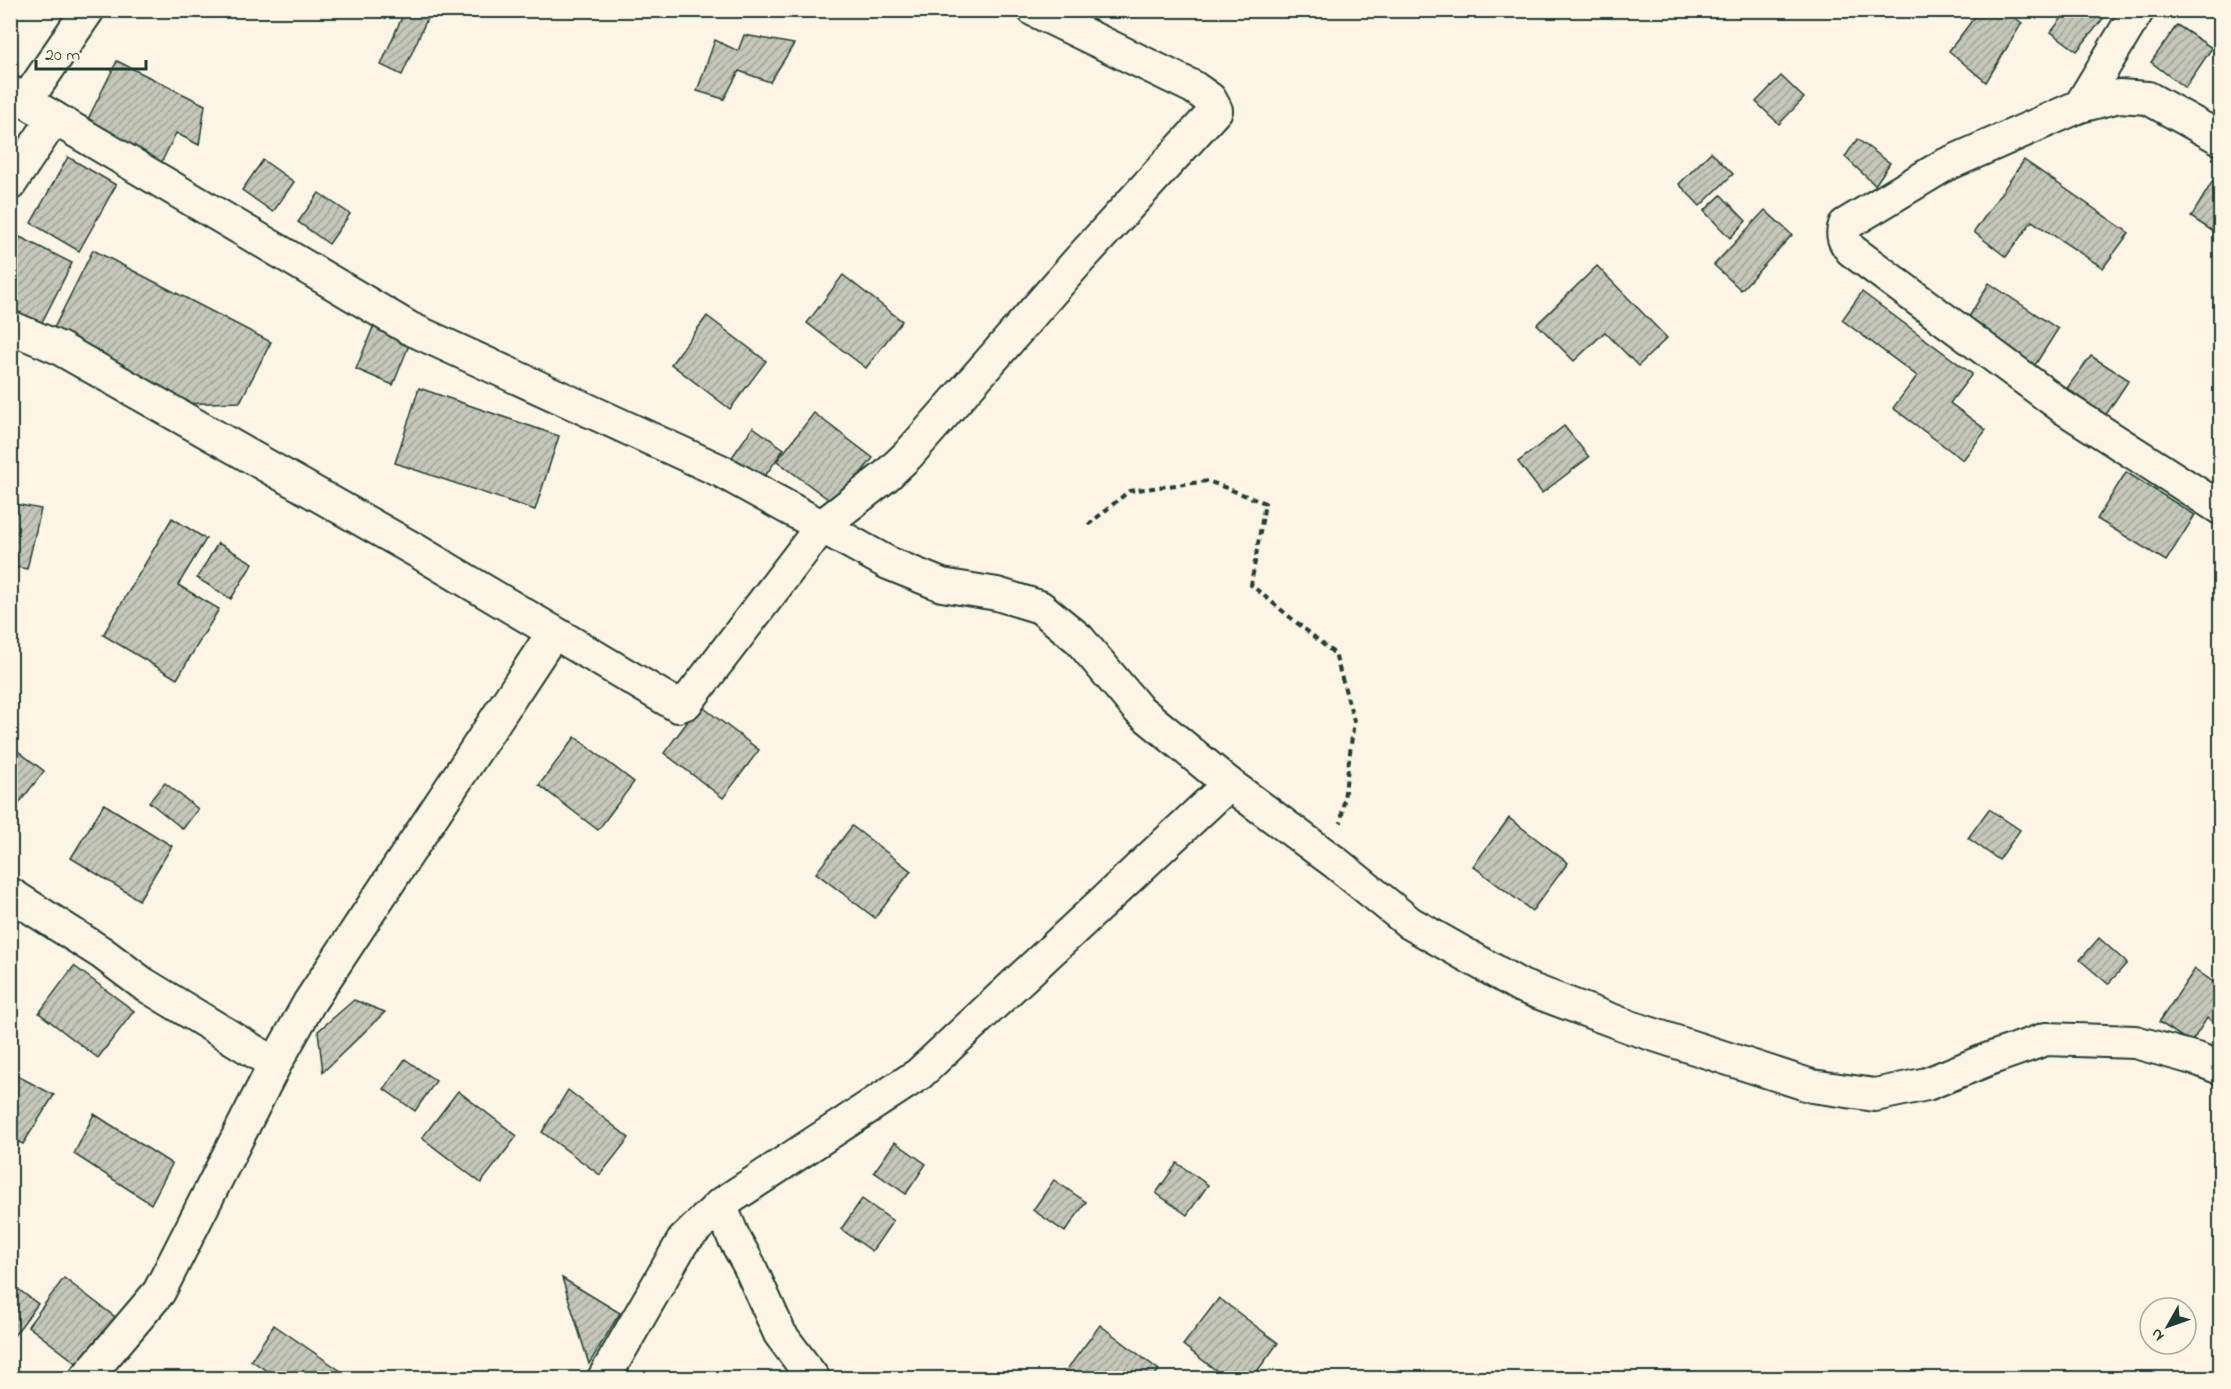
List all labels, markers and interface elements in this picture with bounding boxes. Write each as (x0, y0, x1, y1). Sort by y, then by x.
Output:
scale bar (36, 33, 146, 71)
text: 20 m (45, 43, 80, 69)
north arrow (2138, 1296, 2198, 1356)
text: N (2145, 1322, 2171, 1346)

